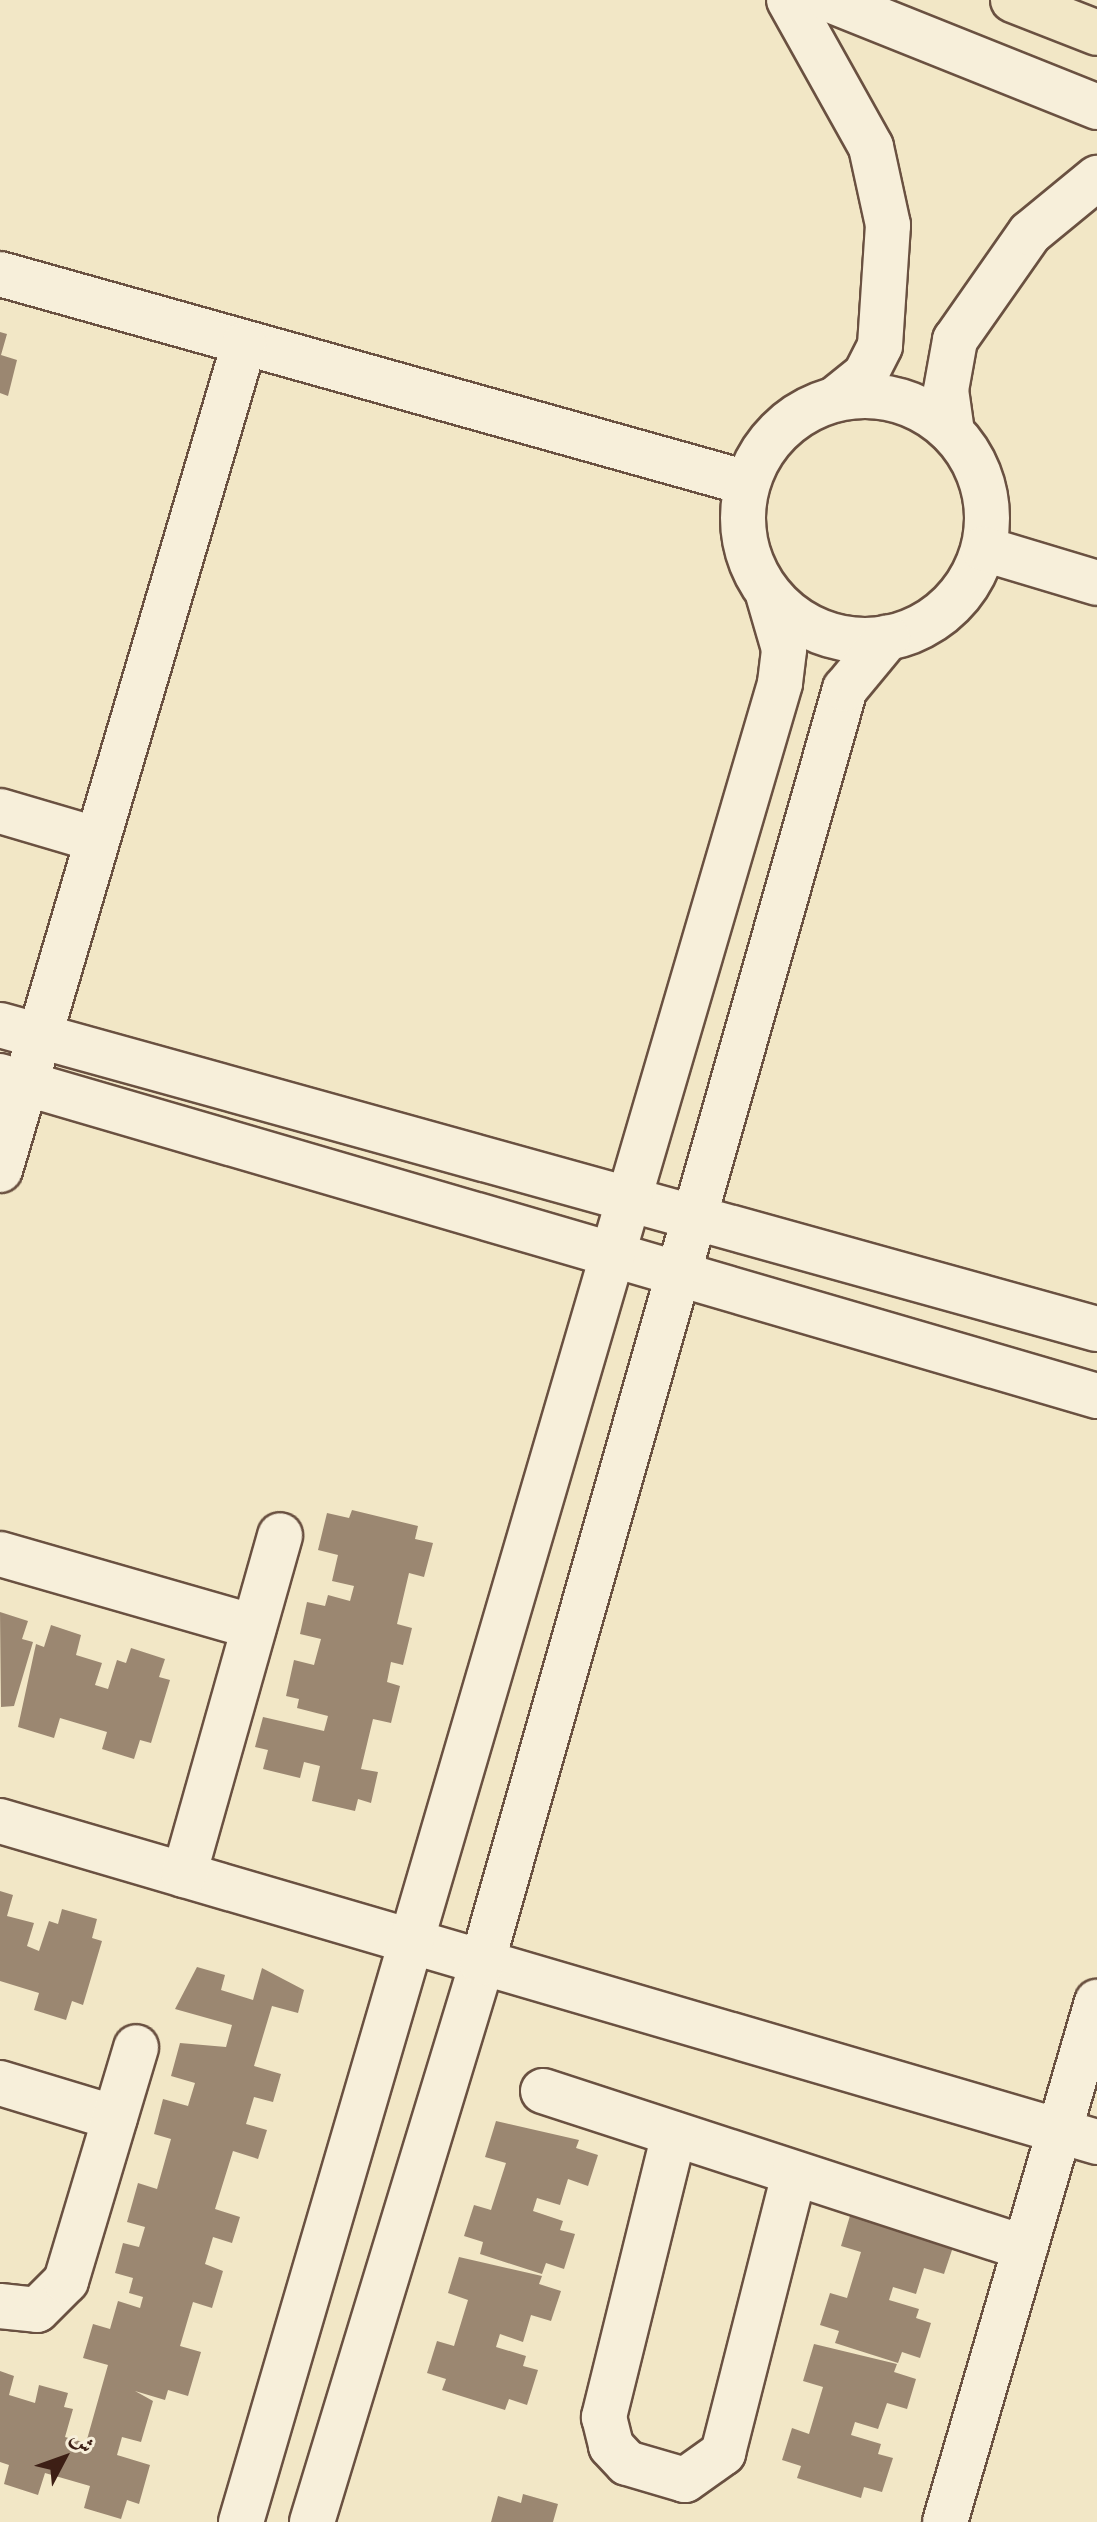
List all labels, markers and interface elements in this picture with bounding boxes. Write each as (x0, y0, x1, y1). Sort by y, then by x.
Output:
north arrow (24, 2418, 104, 2498)
text: ش (65, 2425, 99, 2459)

